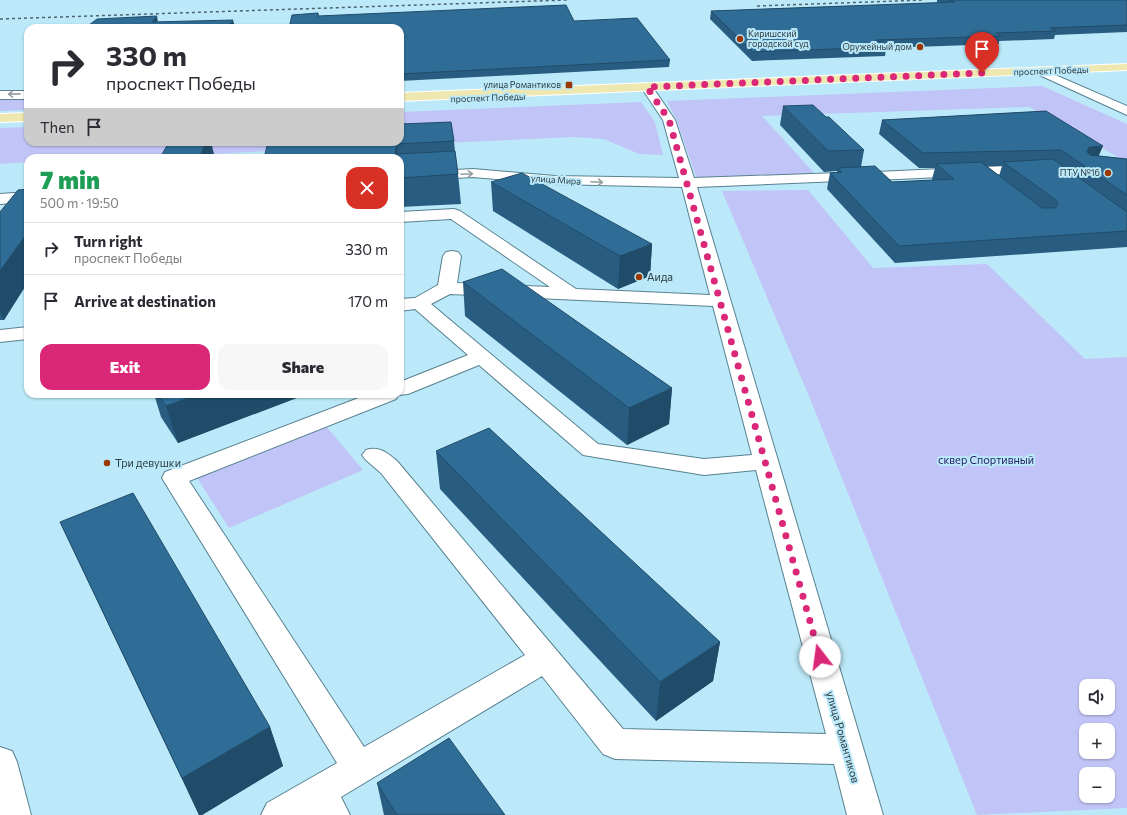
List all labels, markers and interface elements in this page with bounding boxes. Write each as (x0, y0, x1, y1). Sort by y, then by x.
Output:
place label: Киришский городской суд (748, 28, 809, 49)
pin (965, 32, 999, 73)
marker: Киришский городской суд (735, 34, 745, 44)
text: 330 m (106, 38, 187, 72)
icon: arrive (971, 38, 993, 60)
icon: right (40, 40, 92, 92)
place label: Оружейный дом (842, 41, 912, 52)
marker: Оружейный дом (915, 42, 925, 52)
street label: проспект Победы (1013, 64, 1089, 77)
text: проспект Победы (106, 72, 256, 94)
place label: улица Романтиков (483, 79, 561, 90)
marker: улица Романтиков (564, 80, 574, 90)
one-way arrow (8, 91, 21, 98)
street label: проспект Победы (450, 91, 526, 104)
icon: arrive (83, 116, 105, 138)
text: Then (40, 118, 75, 136)
text: 7 min (40, 165, 100, 194)
button: close (346, 167, 388, 209)
place label: ПТУ №16 (1060, 167, 1100, 178)
marker: ПТУ №16 (1103, 168, 1113, 178)
one-way arrow (460, 170, 473, 177)
street label: улица Мира (531, 172, 582, 187)
one-way arrow (590, 179, 603, 186)
text: 500 m · 19:50 (40, 195, 119, 211)
text: Turn right (74, 232, 143, 250)
icon: right (40, 238, 62, 260)
text: 330 m (345, 240, 388, 258)
text: проспект Победы (74, 250, 182, 266)
place label: Аида (647, 270, 673, 283)
marker: Аида (634, 272, 644, 282)
icon: arrive (40, 290, 62, 312)
text: Arrive at destination (74, 292, 216, 310)
text: 170 m (348, 292, 388, 310)
button: Exit (40, 344, 210, 390)
button: Share (218, 344, 388, 390)
park label: сквер Спортивный (938, 453, 1034, 466)
place label: Три девушки (115, 456, 181, 469)
marker: Три девушки (102, 458, 112, 468)
position arrow (799, 636, 841, 678)
map controls (1079, 679, 1115, 803)
button: sound (1079, 679, 1115, 715)
street label: улица Романтиков (824, 690, 863, 784)
button: + (1079, 723, 1115, 759)
button: − (1079, 767, 1115, 803)

